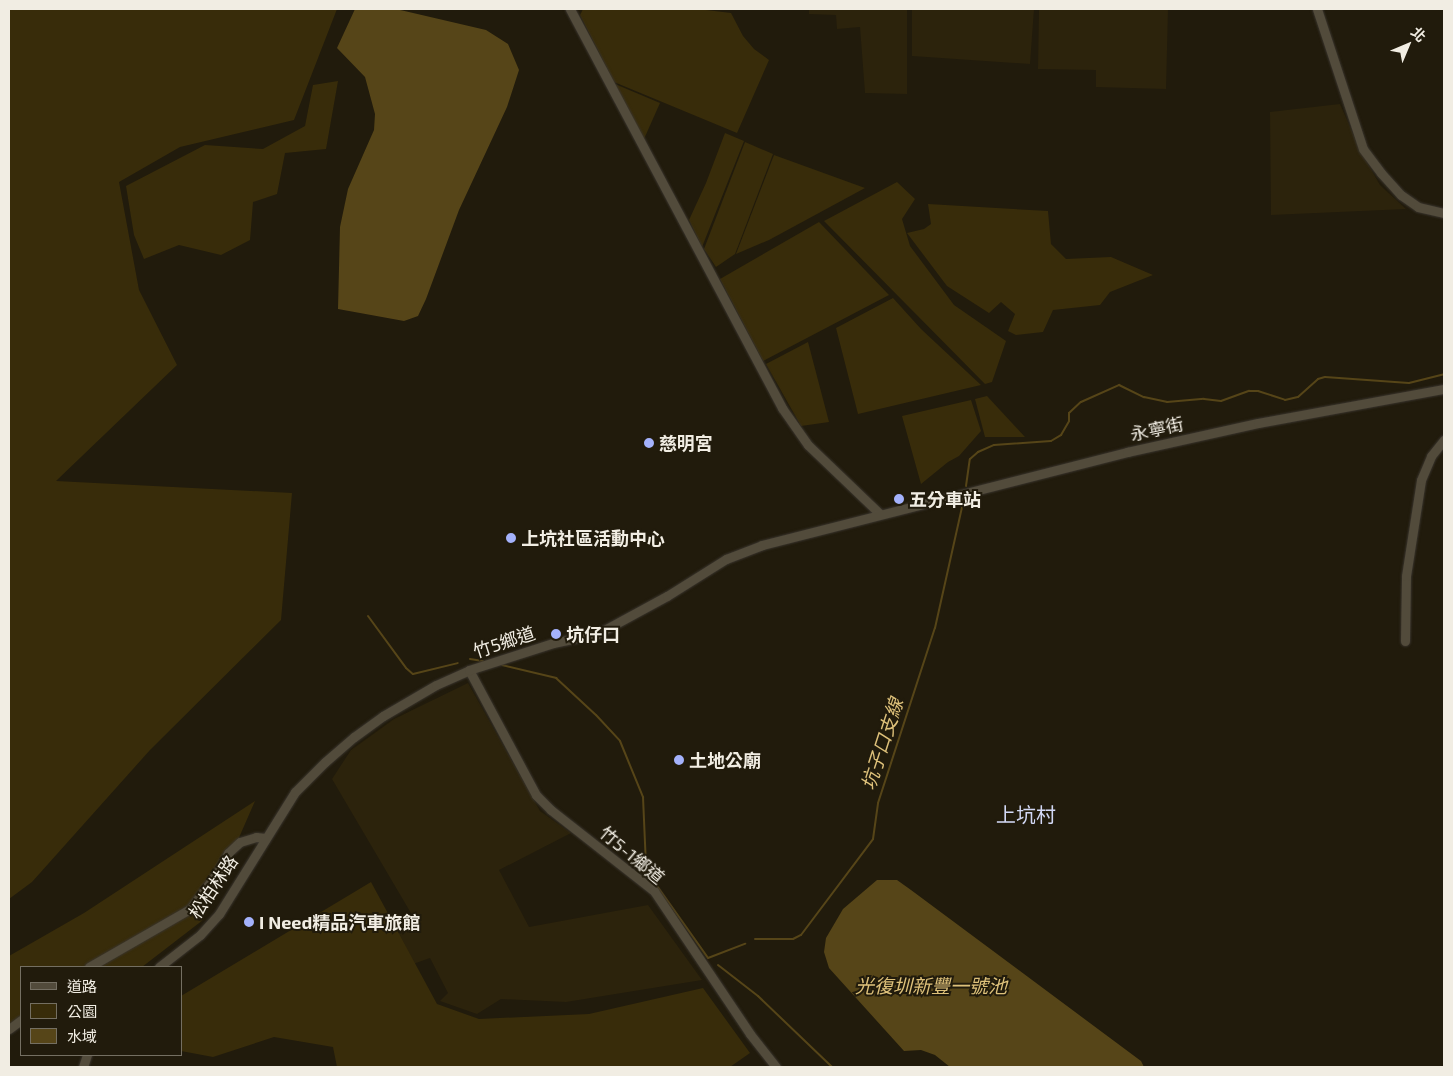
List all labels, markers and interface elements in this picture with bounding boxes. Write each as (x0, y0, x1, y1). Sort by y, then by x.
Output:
north arrow (1383, 20, 1433, 70)
text: 北 (1408, 23, 1430, 45)
street label: 永寧街 (1128, 413, 1186, 445)
place label: 慈明宮 (659, 432, 713, 454)
marker: 慈明宮 (643, 437, 655, 449)
place label: 五分車站 (909, 488, 981, 510)
marker: 五分車站 (893, 493, 905, 505)
place label: 上坑社區活動中心 (521, 527, 665, 549)
marker: 上坑社區活動中心 (505, 532, 517, 544)
street label: 竹5鄉道 (470, 622, 538, 662)
place label: 坑仔口 (566, 623, 620, 645)
marker: 坑仔口 (550, 628, 562, 640)
water label: 坑子口支線 (856, 695, 908, 793)
place label: 土地公廟 (689, 749, 761, 771)
marker: 土地公廟 (673, 754, 685, 766)
district label: 上坑村 (996, 802, 1056, 826)
street label: 竹5-1鄉道 (595, 822, 669, 888)
street label: 松柏林路 (184, 851, 242, 923)
place label: I Need精品汽車旅館 (259, 911, 420, 933)
marker: I Need精品汽車旅館 (243, 916, 255, 928)
legend (20, 966, 182, 1056)
water label: 光復圳新豐一號池 (855, 975, 1007, 997)
text: 道路 (67, 977, 97, 995)
text: 公園 (67, 1002, 97, 1020)
text: 水域 (67, 1027, 97, 1045)

